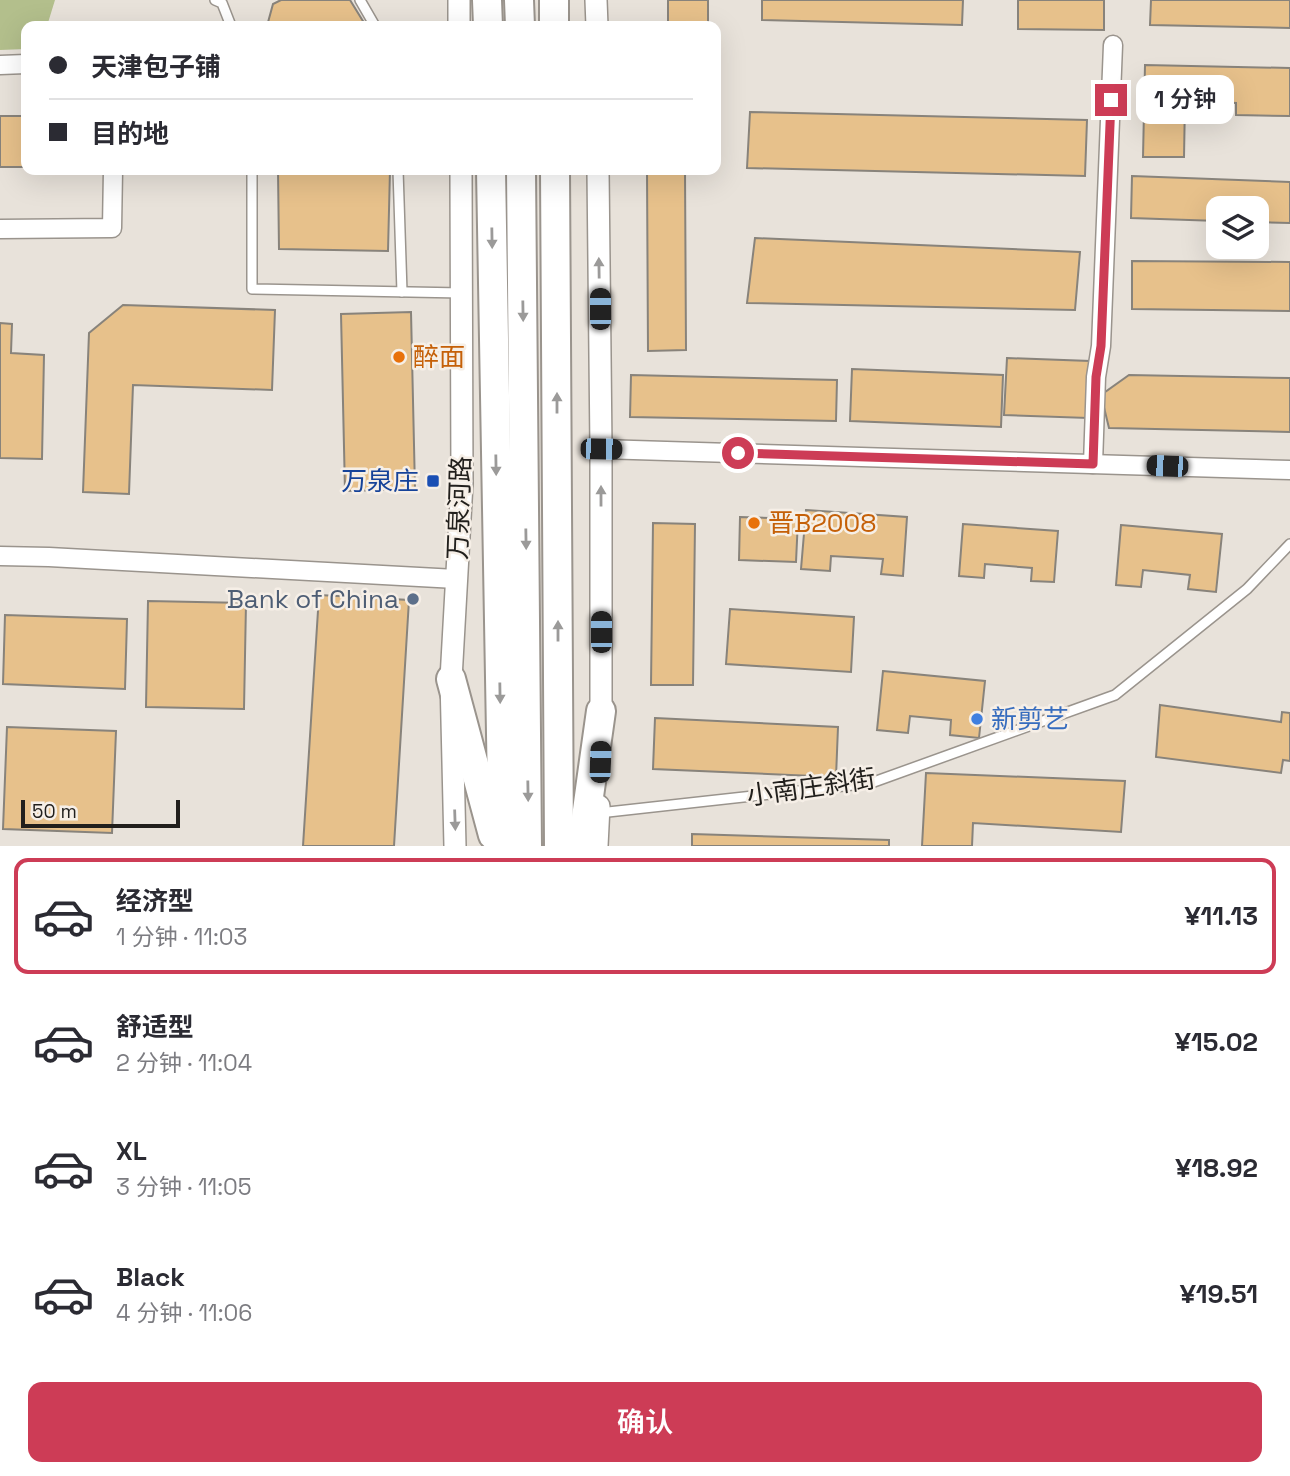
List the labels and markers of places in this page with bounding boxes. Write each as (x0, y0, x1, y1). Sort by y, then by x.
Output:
place label: 醉面 (413, 340, 465, 374)
marker: 醉面 (391, 349, 407, 365)
place label: 万泉庄 (341, 464, 419, 498)
marker: 万泉庄 (425, 473, 441, 489)
place label: 晋B2008 (768, 506, 876, 540)
marker: 晋B2008 (746, 515, 762, 531)
place label: Bank of China (227, 582, 399, 616)
marker: Bank of China (405, 591, 421, 607)
place label: 新剪艺 (991, 702, 1069, 736)
marker: 新剪艺 (969, 711, 985, 727)

